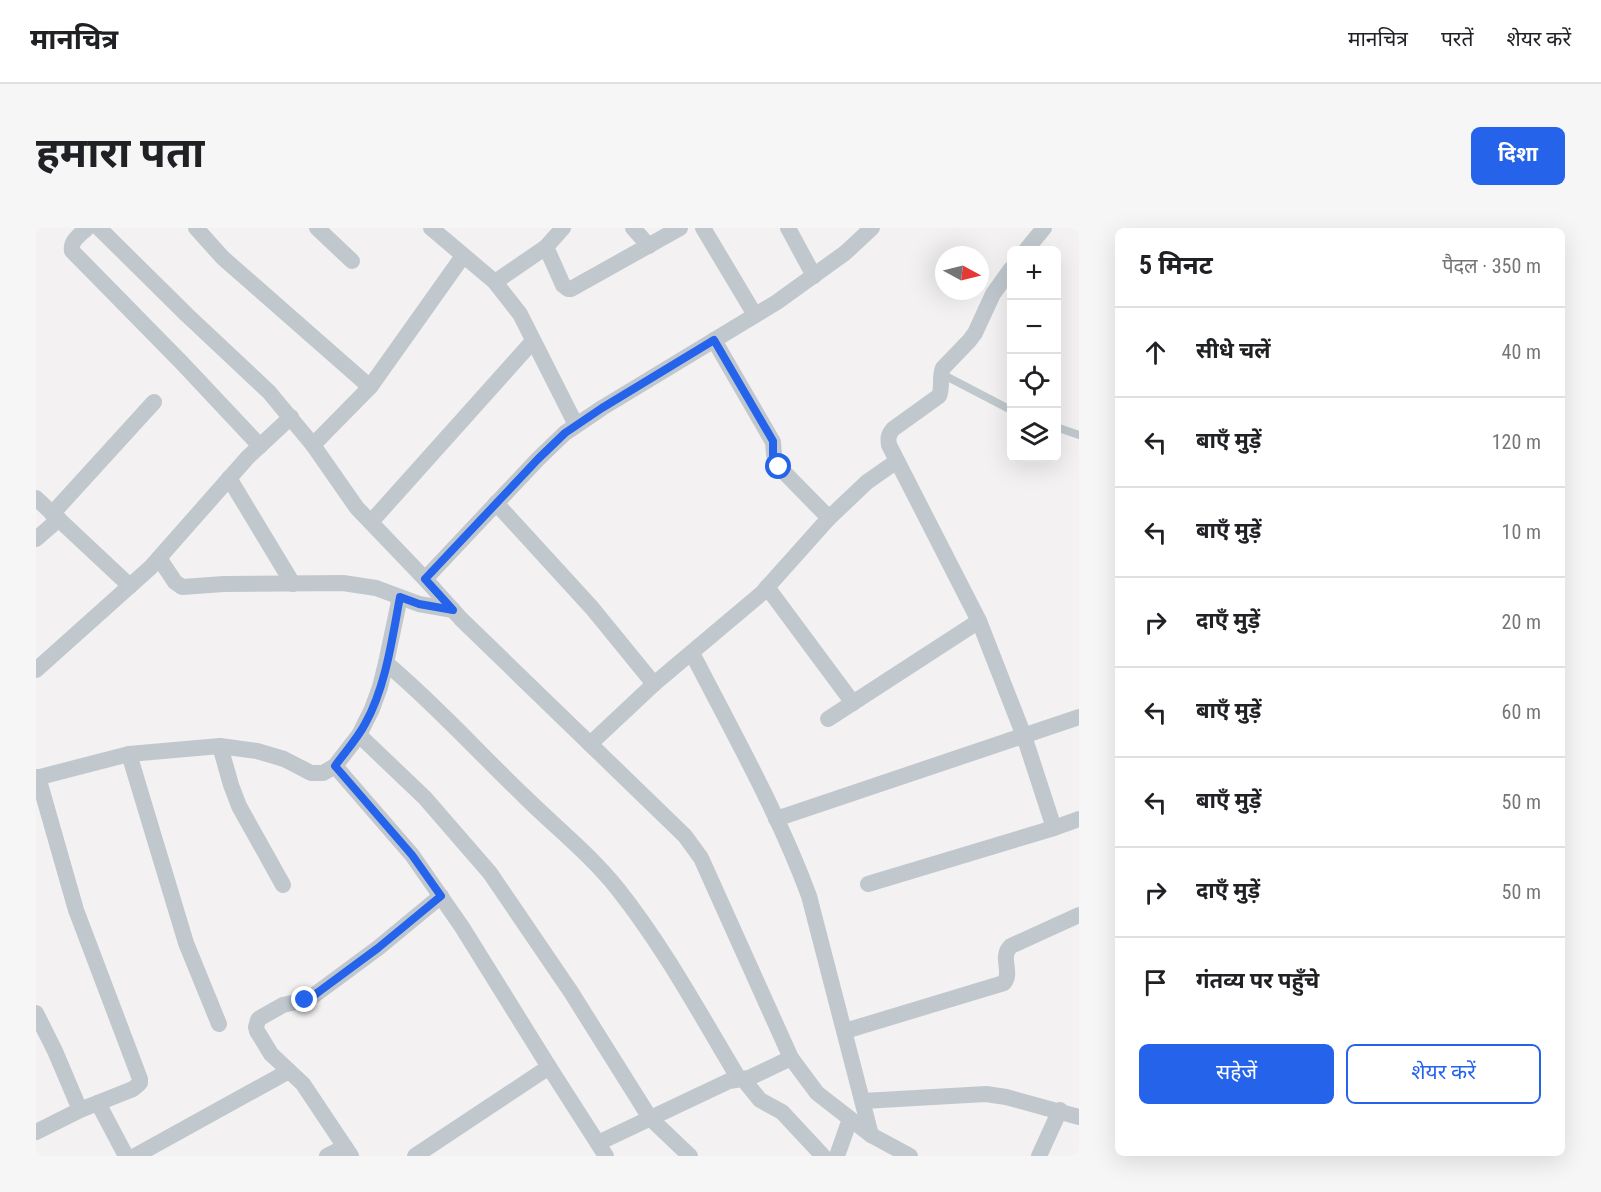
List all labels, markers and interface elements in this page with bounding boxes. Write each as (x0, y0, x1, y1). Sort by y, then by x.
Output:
text: मानचित्र (30, 23, 118, 56)
text: मानचित्र (1348, 27, 1408, 51)
text: परतें (1441, 27, 1473, 51)
text: शेयर करें (1506, 27, 1571, 51)
button: दिशा (1471, 127, 1565, 185)
text: हमारा पता (36, 128, 204, 177)
north arrow (935, 246, 989, 300)
map controls (1007, 246, 1061, 462)
button: + (1007, 246, 1061, 300)
text: 5 मिनट (1139, 250, 1213, 280)
text: पैदल · 350 m (1442, 254, 1541, 278)
button: − (1007, 300, 1061, 354)
icon: ahead (1139, 336, 1172, 369)
text: सीधे चलें (1196, 338, 1270, 363)
text: 40 m (1502, 340, 1541, 364)
button: locate (1007, 354, 1061, 408)
button: layers (1007, 408, 1061, 462)
icon: left (1139, 426, 1172, 459)
text: बाएँ मुड़ें (1196, 428, 1261, 453)
text: 120 m (1492, 430, 1541, 454)
route start (765, 453, 791, 479)
icon: left (1139, 516, 1172, 549)
text: बाएँ मुड़ें (1196, 518, 1261, 543)
text: 10 m (1502, 520, 1541, 544)
icon: right (1139, 606, 1172, 639)
text: दाएँ मुड़ें (1196, 608, 1260, 633)
text: 20 m (1502, 610, 1541, 634)
icon: left (1139, 696, 1172, 729)
text: बाएँ मुड़ें (1196, 698, 1261, 723)
text: 60 m (1502, 700, 1541, 724)
icon: left (1139, 786, 1172, 819)
text: बाएँ मुड़ें (1196, 788, 1261, 813)
text: 50 m (1502, 790, 1541, 814)
icon: right (1139, 876, 1172, 909)
text: दाएँ मुड़ें (1196, 878, 1260, 903)
text: 50 m (1502, 880, 1541, 904)
icon: arrive (1139, 966, 1172, 999)
text: गंतव्य पर पहुँचे (1196, 968, 1319, 993)
route end (291, 986, 317, 1012)
button: सहेजें (1139, 1044, 1334, 1104)
button: शेयर करें (1346, 1044, 1541, 1104)

